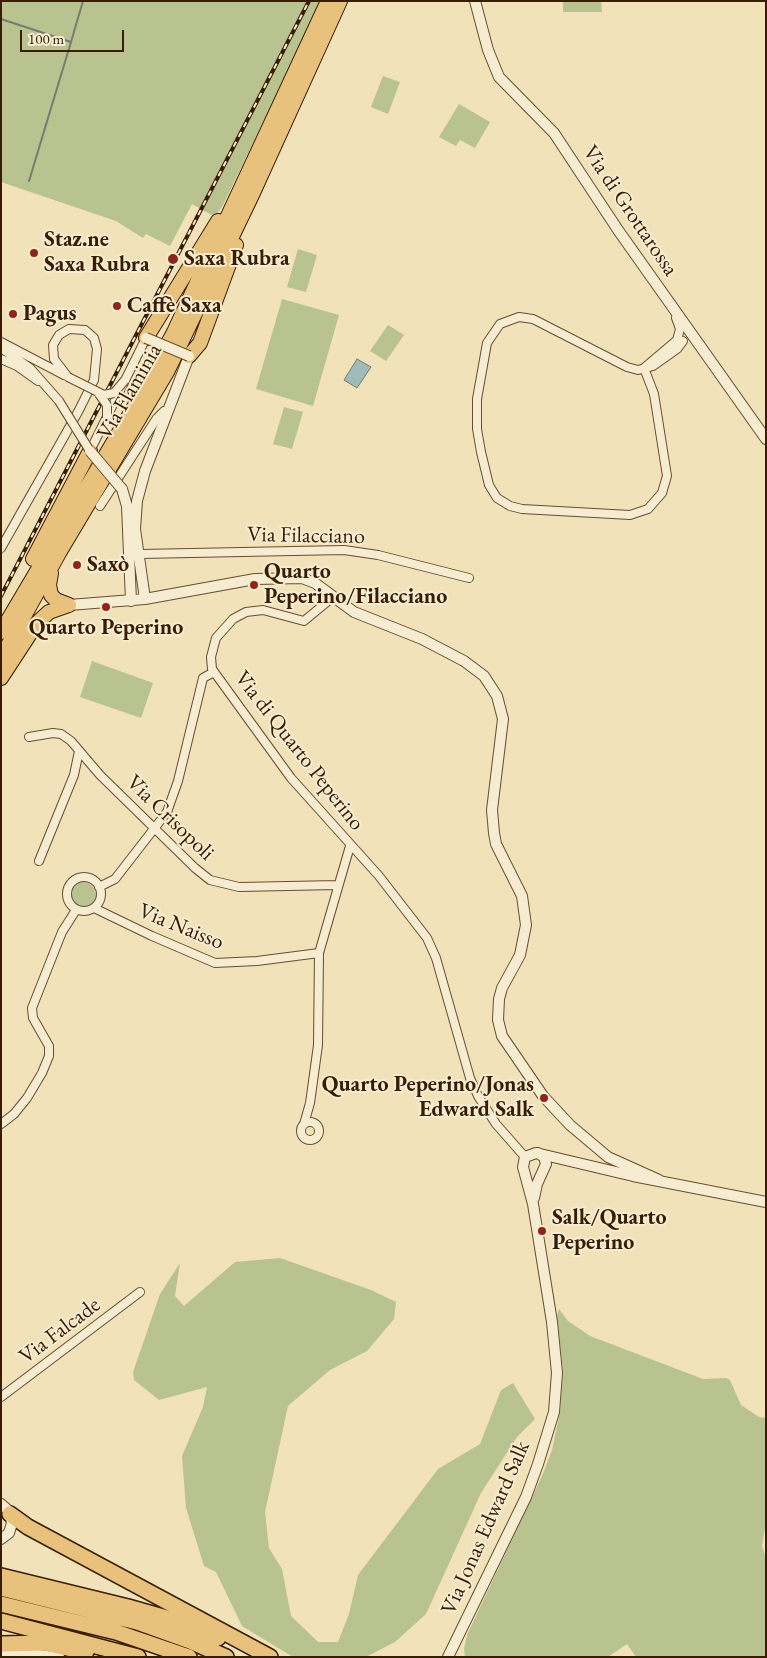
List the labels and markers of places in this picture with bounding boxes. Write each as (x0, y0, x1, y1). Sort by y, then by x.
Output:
place label: Staz.ne Saxa Rubra (44, 227, 150, 278)
place label: Saxa Rubra (184, 246, 290, 272)
marker: Staz.ne Saxa Rubra (28, 247, 40, 259)
marker: Saxa Rubra (166, 252, 180, 266)
place label: Caffè Saxa (127, 293, 222, 319)
marker: Caffè Saxa (111, 300, 123, 312)
place label: Pagus (23, 301, 76, 327)
marker: Pagus (7, 308, 19, 320)
place label: Saxò (87, 552, 129, 578)
marker: Saxò (71, 559, 83, 571)
place label: Quarto Peperino/Filacciano (264, 559, 447, 610)
marker: Quarto Peperino/Filacciano (248, 579, 260, 591)
marker: Quarto Peperino (100, 601, 112, 613)
place label: Quarto Peperino (29, 615, 183, 641)
place label: Quarto Peperino/Jonas Edward Salk (322, 1072, 534, 1124)
marker: Quarto Peperino/Jonas Edward Salk (538, 1092, 550, 1104)
place label: Salk/Quarto Peperino (552, 1205, 667, 1256)
marker: Salk/Quarto Peperino (536, 1225, 548, 1237)

